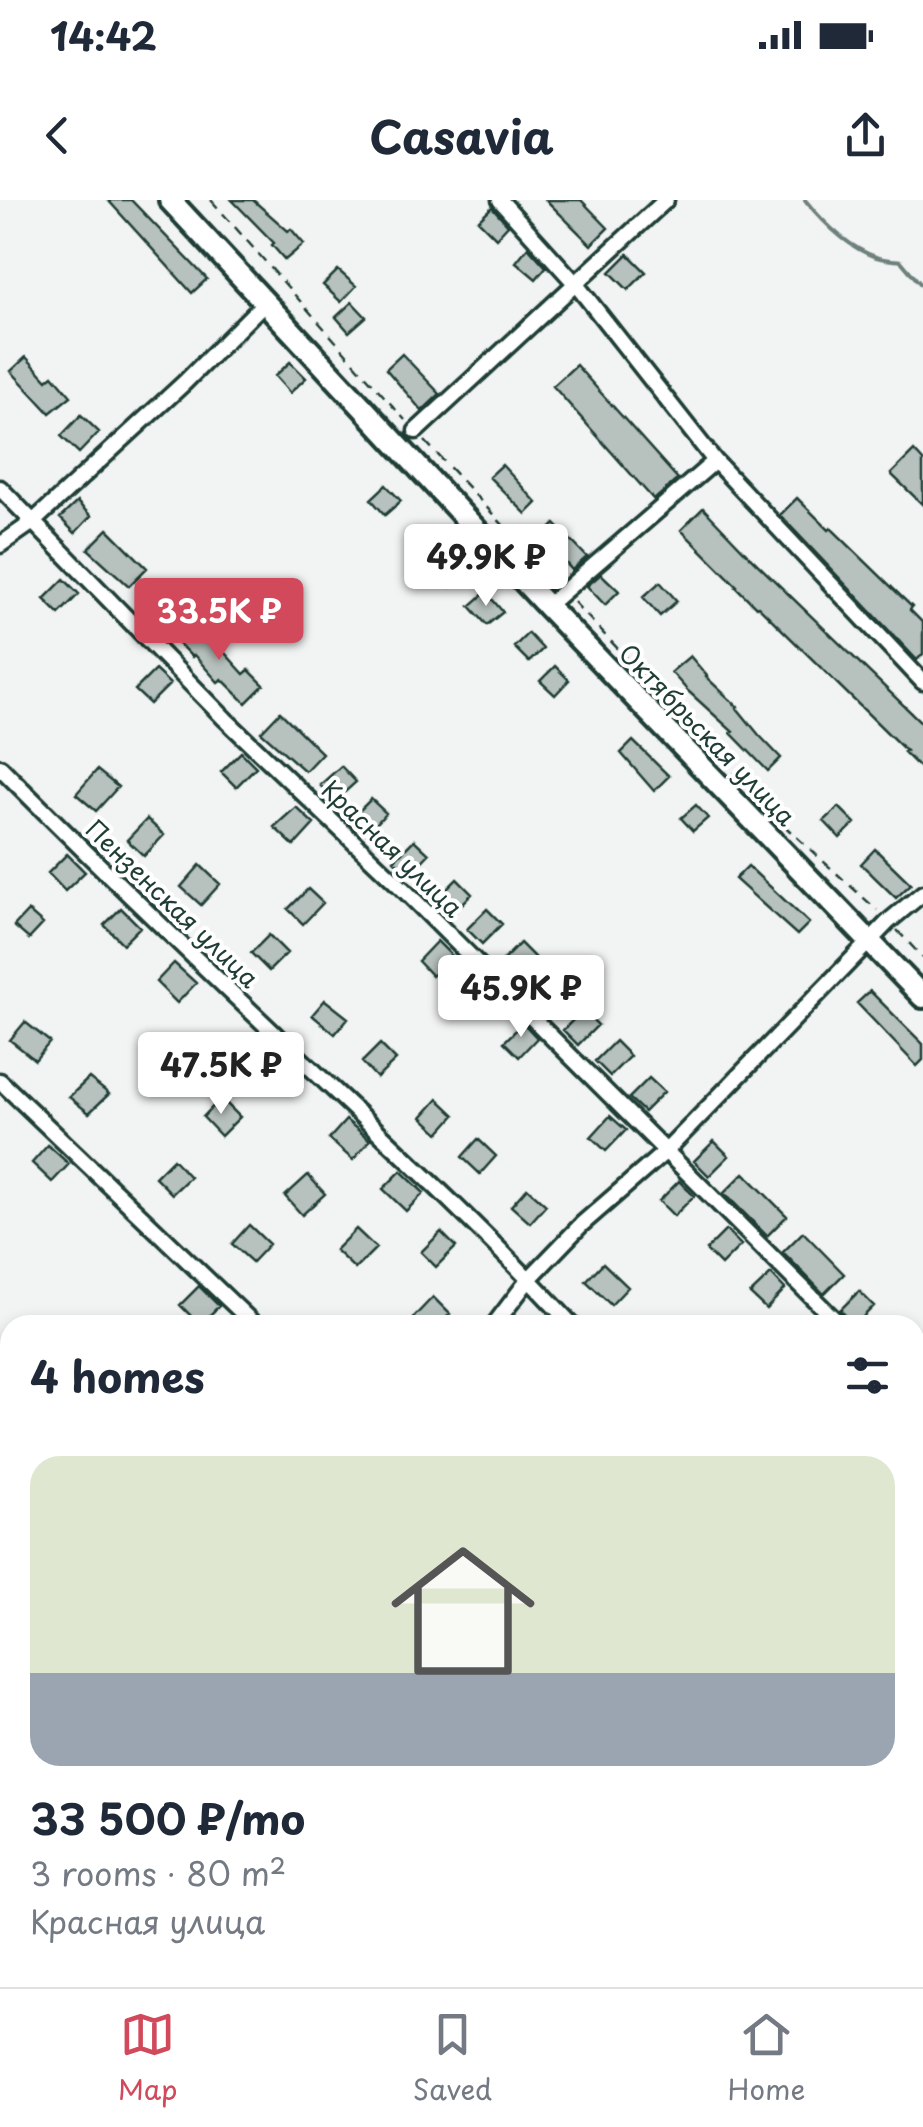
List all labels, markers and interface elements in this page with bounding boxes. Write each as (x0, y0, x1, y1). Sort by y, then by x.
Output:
text: 14:42 (50, 7, 157, 64)
text: Casavia (369, 101, 554, 169)
icon: back (30, 108, 85, 163)
icon: share (838, 108, 893, 163)
pin: 49.9K ₽ (394, 524, 578, 609)
text: 49.9K ₽ (426, 532, 546, 580)
pin: 33.5K ₽ (127, 578, 311, 663)
text: 33.5K ₽ (156, 586, 282, 634)
street label: Октябрьская улица (611, 635, 805, 834)
street label: Красная улица (313, 771, 472, 926)
street label: Пензенская улица (78, 810, 268, 996)
pin: 45.9K ₽ (429, 955, 613, 1040)
text: 45.9K ₽ (460, 963, 582, 1011)
pin: 47.5K ₽ (129, 1032, 313, 1117)
text: 47.5K ₽ (160, 1040, 282, 1088)
text: 4 homes (30, 1344, 205, 1407)
icon: filters (840, 1348, 895, 1403)
icon: home (373, 1521, 553, 1701)
text: 33 500 ₽/mo (30, 1786, 305, 1849)
text: 3 rooms · 80 m² (30, 1849, 286, 1897)
text: Красная улица (30, 1897, 265, 1945)
tab: Map (118, 2007, 177, 2110)
tab: Saved (413, 2007, 492, 2110)
tab: Home (727, 2007, 805, 2110)

